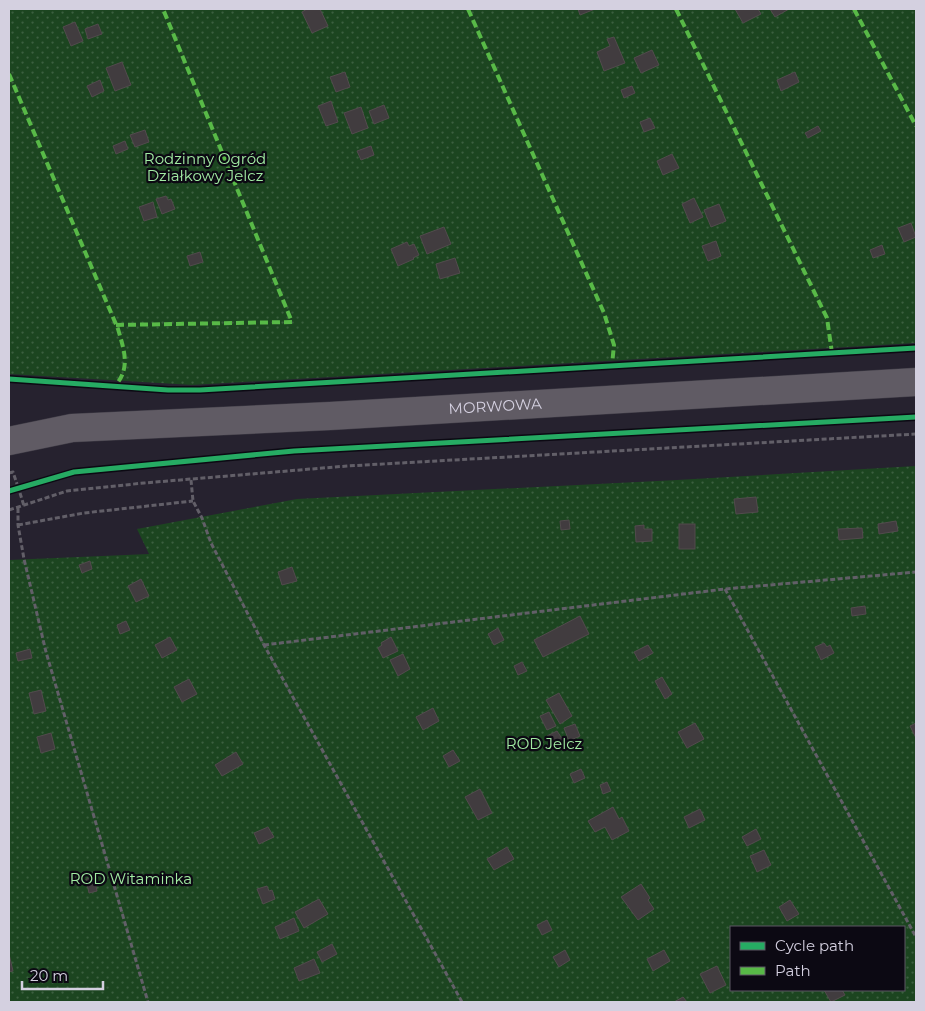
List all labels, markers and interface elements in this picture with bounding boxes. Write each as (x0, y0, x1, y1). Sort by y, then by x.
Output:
park label: Rodzinny Ogród Działkowy Jelcz (144, 149, 266, 185)
street label: MORWOWA (448, 394, 542, 418)
park label: ROD Jelcz (506, 734, 583, 753)
park label: ROD Witaminka (70, 869, 192, 888)
legend (730, 926, 905, 991)
text: Cycle path (775, 936, 854, 955)
scale bar (22, 958, 104, 990)
text: Path (775, 961, 811, 980)
text: 20 m (30, 966, 68, 985)

